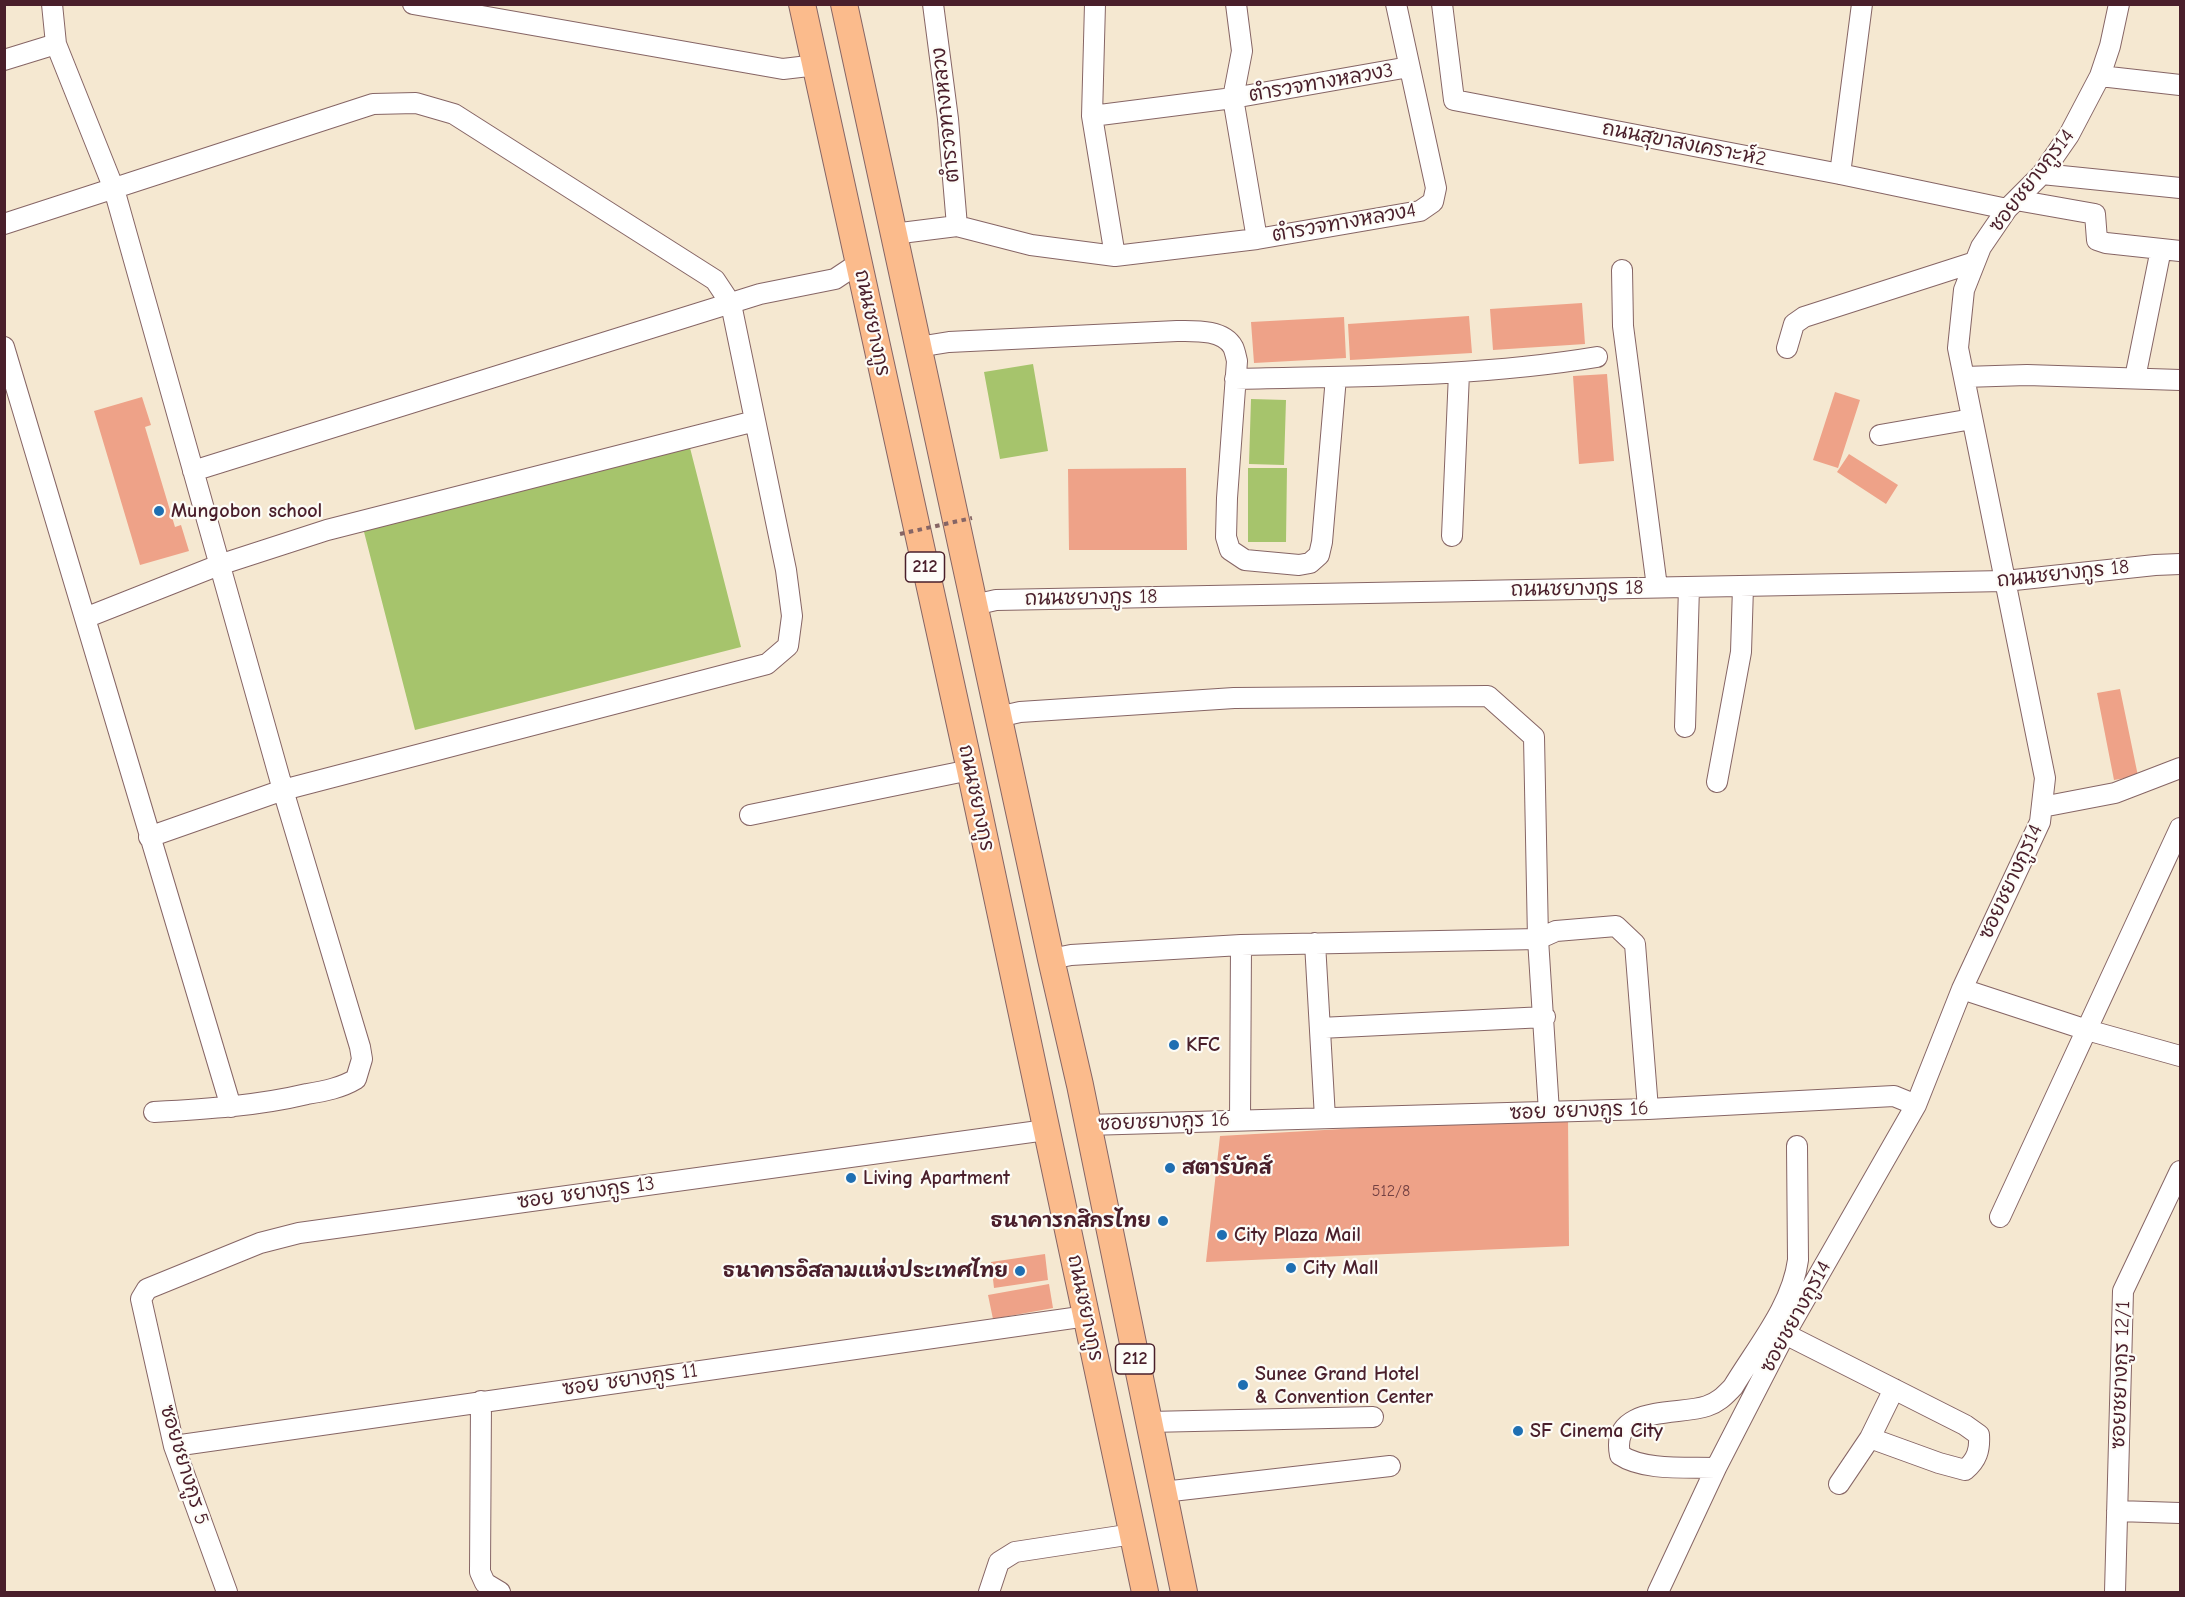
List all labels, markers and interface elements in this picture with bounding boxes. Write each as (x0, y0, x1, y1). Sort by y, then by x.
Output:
street label: ตำรวจทางหลวง (927, 46, 965, 184)
street label: ตำรวจทางหลวง3 (1247, 58, 1395, 108)
street label: ถนนสุขาสงเคราะห์2 (1600, 116, 1768, 172)
street label: ซอยชยางกูร14 (1984, 125, 2080, 237)
street label: ตำรวจทางหลวง4 (1270, 199, 1418, 247)
street label: ถนนชยางกูร (849, 268, 895, 378)
place label: Mungobon school (171, 499, 322, 523)
marker: Mungobon school (152, 504, 166, 518)
road number: 212 (906, 552, 944, 582)
street label: ถนนชยางกูร 18 (1996, 555, 2130, 593)
street label: ถนนชยางกูร 18 (1510, 576, 1644, 602)
street label: ถนนชยางกูร 18 (1024, 585, 1158, 611)
street label: ถนนชยางกูร (953, 743, 999, 853)
street label: ซอยชยางกูร14 (1974, 821, 2048, 943)
place label: KFC (1186, 1033, 1220, 1057)
marker: KFC (1167, 1038, 1181, 1052)
street label: ซอย ชยางกูร 16 (1509, 1097, 1649, 1125)
street label: ซอยชยางกูร 16 (1098, 1108, 1230, 1136)
place label: สตาร์บัคส์ (1182, 1156, 1272, 1180)
marker: สตาร์บัคส์ (1163, 1161, 1177, 1175)
place label: Living Apartment (863, 1166, 1010, 1190)
street label: ซอย ชยางกูร 13 (516, 1171, 656, 1215)
marker: Living Apartment (844, 1171, 858, 1185)
house number: 512/8 (1372, 1181, 1410, 1201)
place label: ธนาคารกสิกรไทย (990, 1209, 1151, 1233)
marker: ธนาคารกสิกรไทย (1156, 1214, 1170, 1228)
place label: City Plaza Mail (1234, 1223, 1361, 1247)
marker: City Plaza Mail (1215, 1228, 1229, 1242)
street label: ถนนชยางกูร (1062, 1253, 1108, 1363)
place label: City Mall (1303, 1256, 1378, 1280)
street label: ซอยชยางกูร14 (1755, 1257, 1837, 1377)
place label: ธนาคารอิสลามแห่งประเทศไทย (723, 1259, 1008, 1283)
marker: City Mall (1284, 1261, 1298, 1275)
marker: ธนาคารอิสลามแห่งประเทศไทย (1013, 1264, 1027, 1278)
street label: ซอยชยางกูร 12/1 (2106, 1301, 2136, 1449)
road number: 212 (1116, 1344, 1154, 1374)
street label: ซอย ชยางกูร 11 (561, 1359, 699, 1401)
place label: Sunee Grand Hotel & Convention Center (1255, 1362, 1433, 1409)
marker: Sunee Grand Hotel & Convention Center (1236, 1378, 1250, 1392)
street label: ซอยชยางกูร 5 (154, 1402, 214, 1528)
place label: SF Cinema City (1530, 1419, 1663, 1443)
marker: SF Cinema City (1511, 1424, 1525, 1438)

